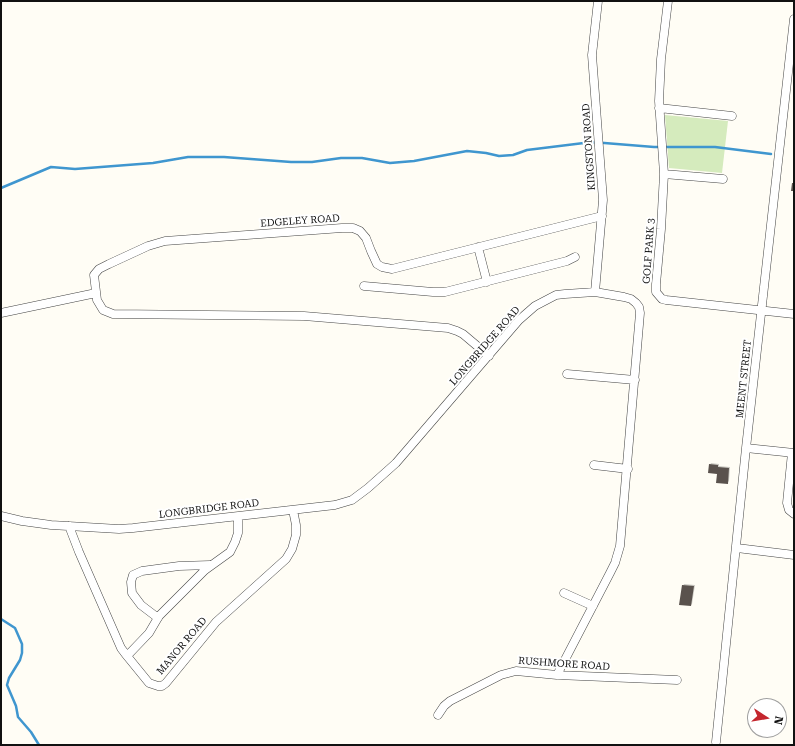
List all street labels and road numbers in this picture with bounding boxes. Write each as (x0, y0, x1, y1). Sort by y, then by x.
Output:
street label: KINGSTON ROAD (580, 103, 598, 191)
street label: EDGELEY ROAD (260, 212, 340, 230)
street label: GOLF PARK 3 (641, 218, 657, 284)
street label: LONGBRIDGE ROAD (447, 304, 523, 388)
street label: MEENT STREET (734, 339, 754, 419)
street label: LONGBRIDGE ROAD (158, 497, 260, 521)
street label: MANOR ROAD (154, 615, 210, 677)
street label: RUSHMORE ROAD (518, 655, 610, 673)

